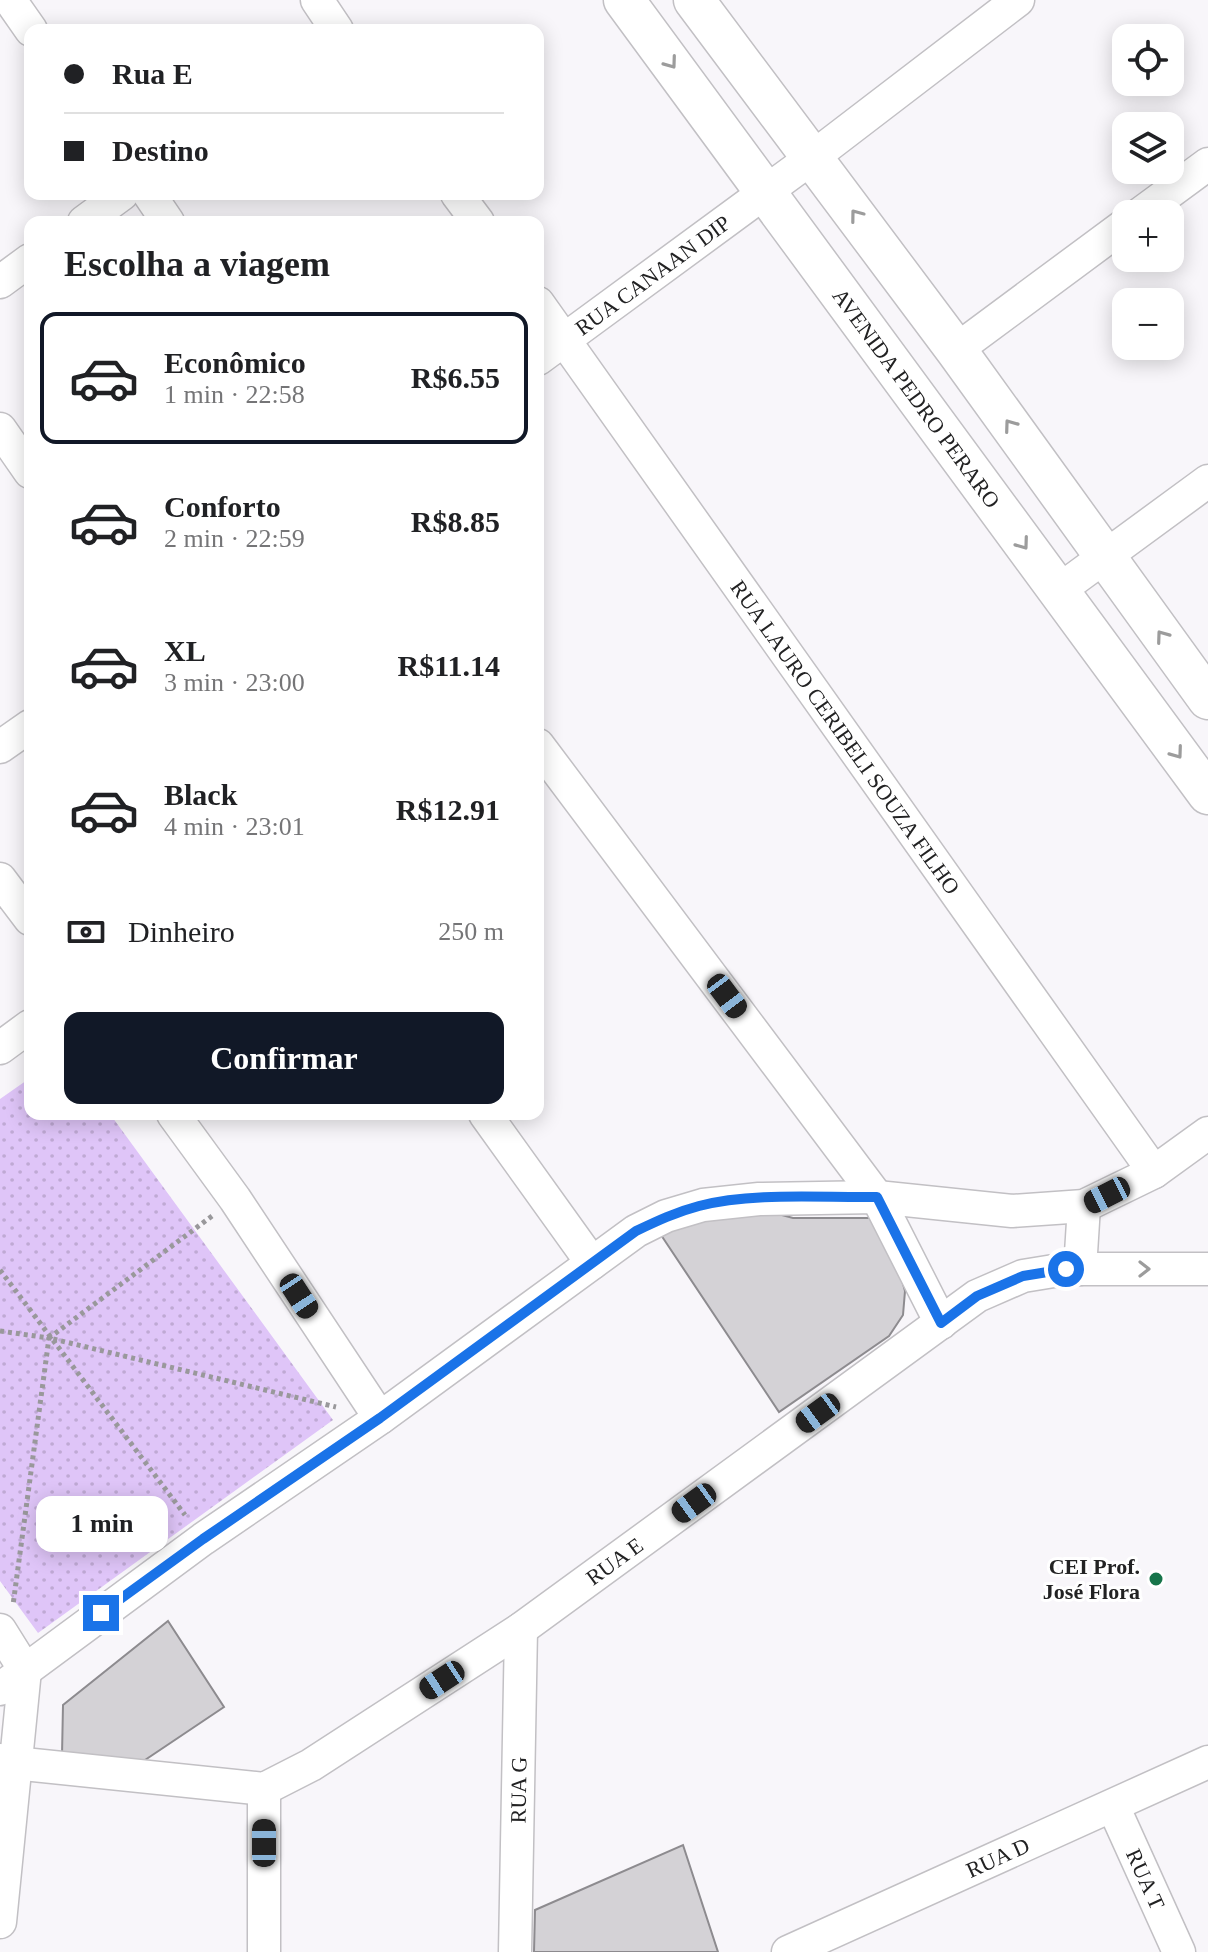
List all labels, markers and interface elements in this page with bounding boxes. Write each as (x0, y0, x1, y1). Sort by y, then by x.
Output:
map controls (1112, 24, 1184, 360)
button: locate (1112, 24, 1184, 96)
one-way arrow (661, 54, 675, 69)
text: Rua E (112, 57, 193, 90)
button: layers (1112, 112, 1184, 184)
text: Destino (112, 134, 209, 167)
button: + (1112, 200, 1184, 272)
street label: RUA CANAAN DIP (570, 210, 735, 340)
one-way arrow (852, 210, 866, 224)
text: Escolha a viagem (64, 244, 330, 284)
street label: AVENIDA PEDRO PERARO (828, 283, 1006, 513)
button: − (1112, 288, 1184, 360)
icon: car (68, 342, 140, 414)
text: Econômico (164, 346, 306, 379)
text: R$6.55 (411, 361, 500, 394)
text: 1 min · 22:58 (164, 380, 305, 409)
one-way arrow (1005, 420, 1020, 434)
icon: car (68, 486, 140, 558)
text: Conforto (164, 490, 281, 523)
text: R$8.85 (411, 505, 500, 538)
text: 2 min · 22:59 (164, 524, 305, 553)
one-way arrow (1013, 535, 1028, 549)
street label: RUA LAURO CERIBELI SOUZA FILHO (726, 575, 965, 899)
icon: car (68, 630, 140, 702)
one-way arrow (1157, 630, 1172, 645)
text: XL (164, 634, 206, 667)
text: R$11.14 (397, 649, 500, 682)
text: 3 min · 23:00 (164, 668, 305, 697)
one-way arrow (1168, 744, 1182, 758)
icon: car (68, 774, 140, 846)
text: Black (164, 778, 237, 811)
text: R$12.91 (396, 793, 500, 826)
text: 4 min · 23:01 (164, 812, 305, 841)
icon: cash (64, 910, 108, 954)
text: Dinheiro (128, 915, 235, 948)
text: 250 m (438, 917, 504, 946)
car (703, 970, 751, 1022)
button: Confirmar (64, 1012, 504, 1104)
car (1080, 1173, 1134, 1217)
route start (1048, 1251, 1084, 1287)
one-way arrow (1138, 1260, 1151, 1278)
car (276, 1269, 322, 1323)
car (792, 1389, 844, 1437)
car (668, 1479, 720, 1527)
callout: 1 min (35, 1497, 167, 1553)
text: 1 min (71, 1509, 133, 1538)
street label: RUA E (581, 1532, 647, 1590)
place label: CEI Prof. José Flora (1043, 1554, 1140, 1604)
marker: CEI Prof. José Flora (1147, 1570, 1165, 1588)
route end (83, 1595, 119, 1631)
car (415, 1657, 469, 1703)
street label: RUA G (505, 1756, 531, 1824)
car (252, 1819, 276, 1867)
street label: RUA D (962, 1832, 1033, 1882)
street label: RUA T (1121, 1845, 1171, 1914)

